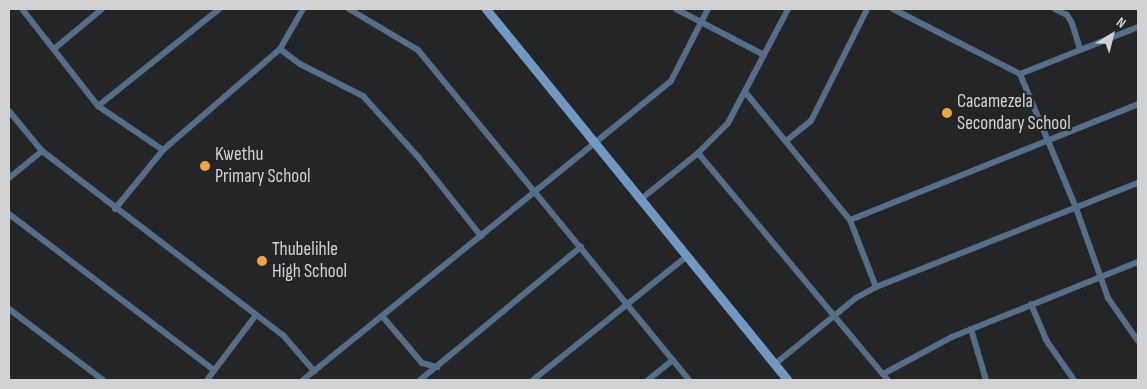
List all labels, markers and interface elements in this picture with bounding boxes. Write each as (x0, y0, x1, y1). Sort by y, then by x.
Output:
north arrow (1087, 10, 1137, 60)
text: N (1113, 13, 1129, 32)
place label: Cacamezela Secondary School (957, 91, 1071, 135)
marker: Cacamezela Secondary School (941, 107, 953, 119)
place label: Kwethu Primary School (215, 144, 311, 188)
marker: Kwethu Primary School (199, 160, 211, 172)
place label: Thubelihle High School (272, 239, 347, 283)
marker: Thubelihle High School (256, 255, 268, 267)

